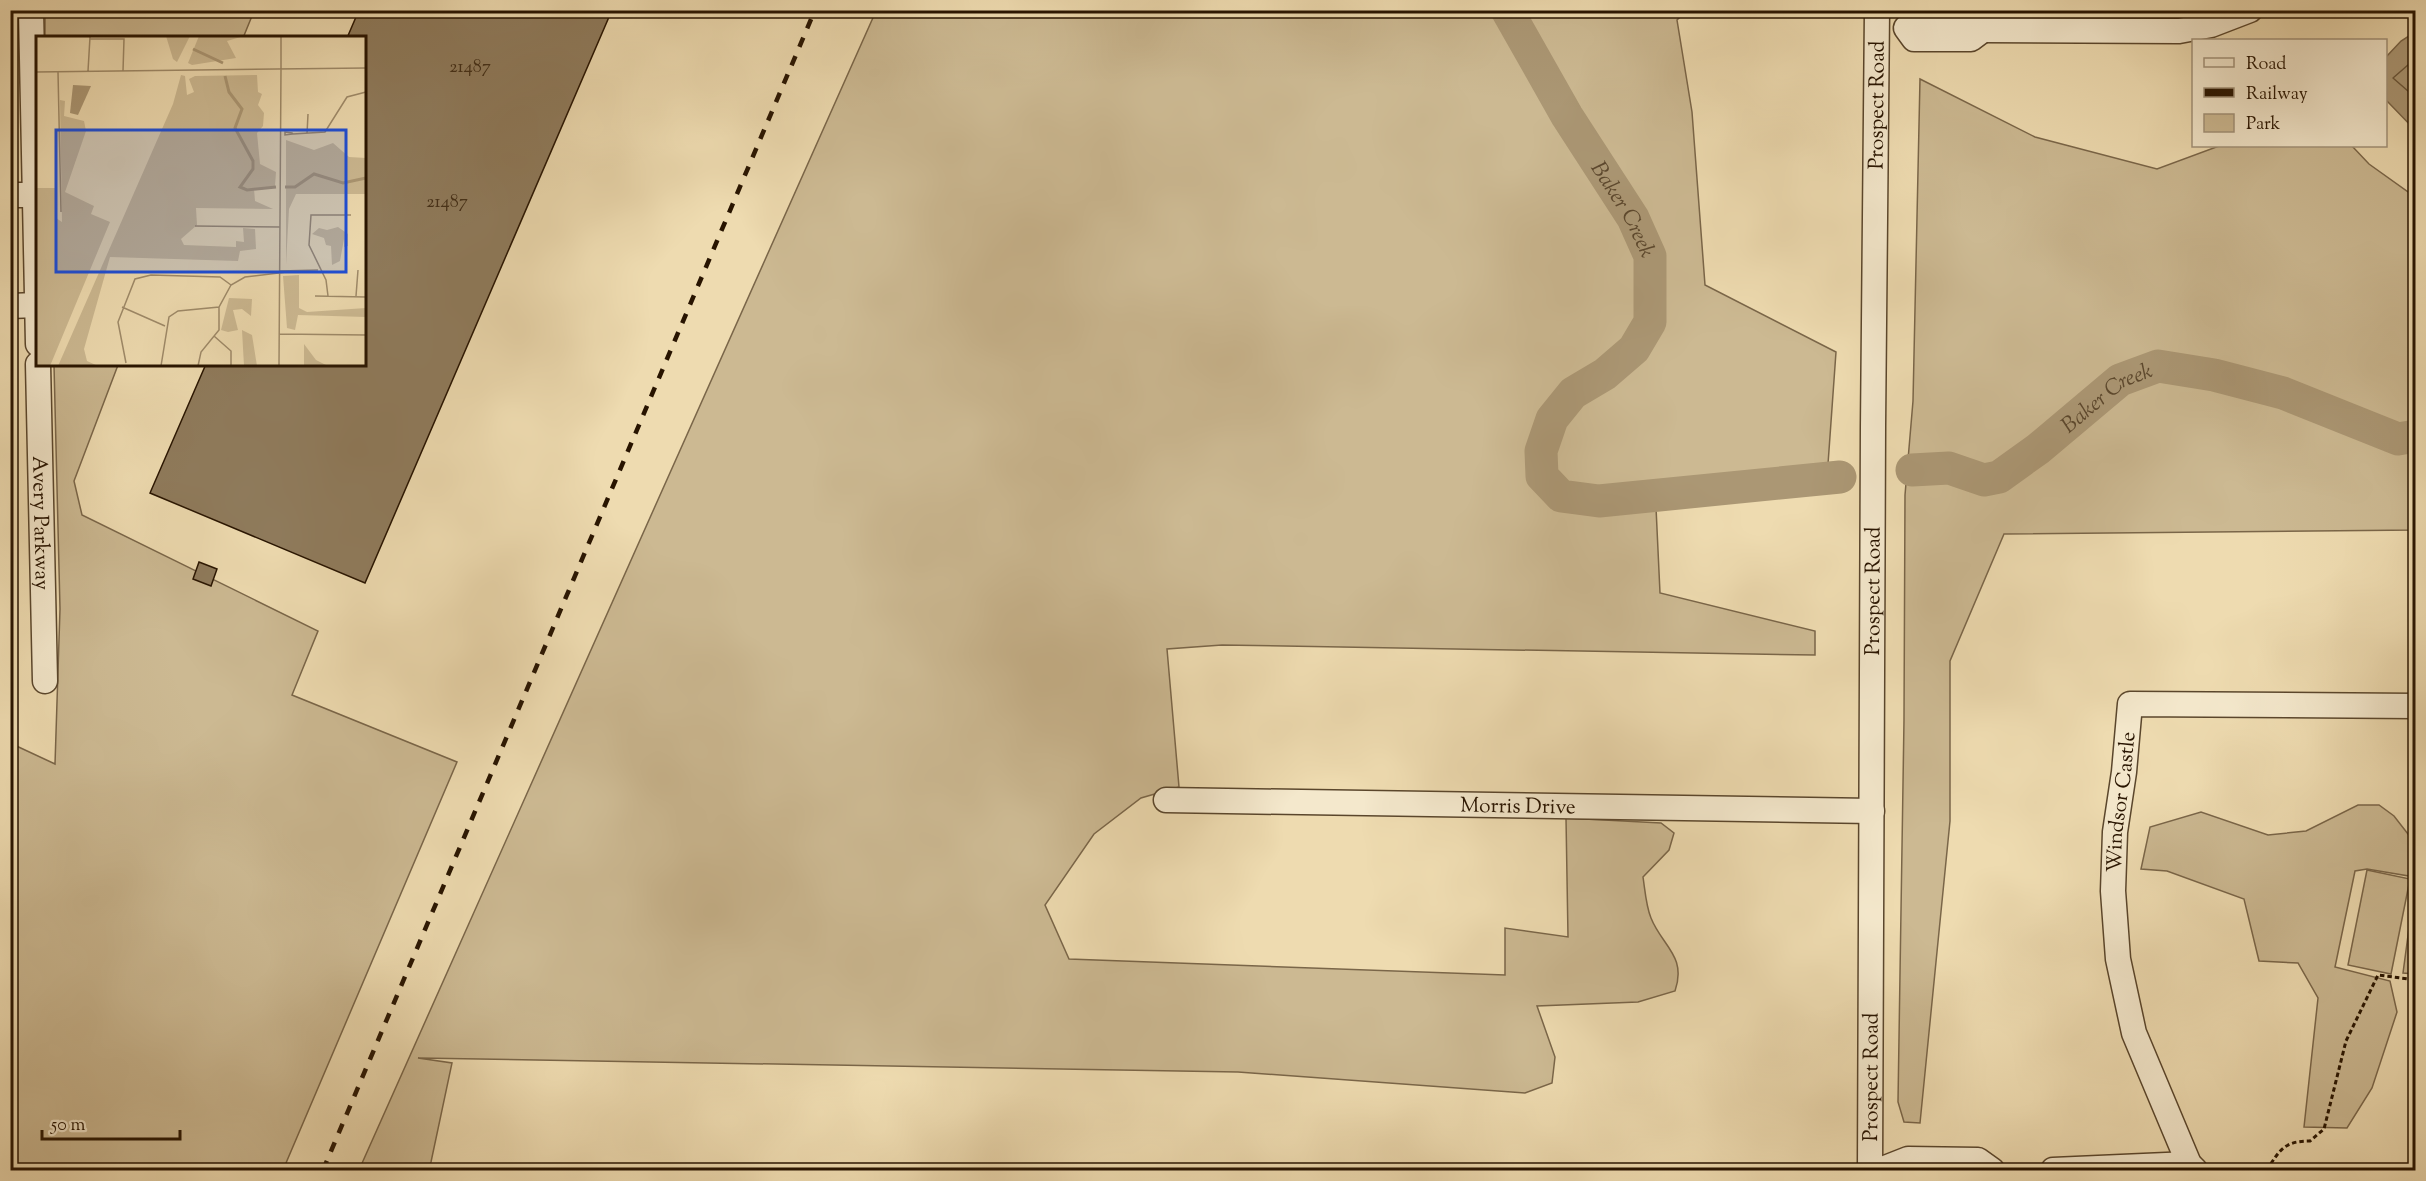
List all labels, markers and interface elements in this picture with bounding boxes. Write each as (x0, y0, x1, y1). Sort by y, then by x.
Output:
inset map (36, 36, 366, 366)
legend (2192, 39, 2387, 147)
street label: Prospect Road (1862, 40, 1894, 170)
text: Road (2246, 52, 2286, 78)
house number: 21487 (449, 55, 491, 81)
text: Railway (2246, 82, 2308, 108)
text: Park (2246, 112, 2281, 138)
water label: Baker Creek (1581, 156, 1662, 263)
house number: 21487 (426, 190, 468, 216)
water label: Baker Creek (2055, 356, 2157, 442)
street label: Avery Parkway (23, 456, 56, 591)
street label: Prospect Road (1859, 526, 1890, 656)
street label: Windsor Castle (2101, 730, 2145, 873)
street label: Morris Drive (1460, 792, 1576, 823)
street label: Prospect Road (1857, 1012, 1888, 1142)
scale bar (42, 1103, 180, 1141)
text: 50 m (50, 1113, 86, 1139)

